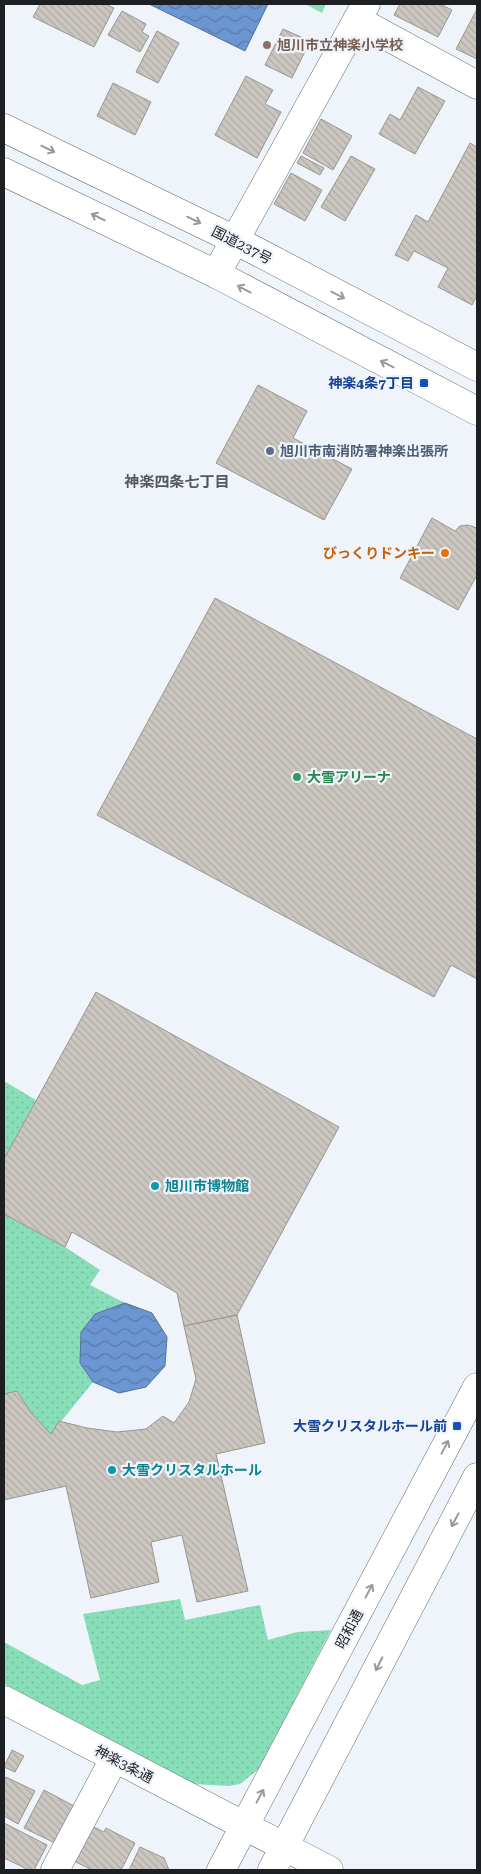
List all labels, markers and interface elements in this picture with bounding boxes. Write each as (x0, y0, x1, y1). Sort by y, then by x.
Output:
place label: 旭川市立神楽小学校 (277, 37, 403, 53)
marker: 旭川市立神楽小学校 (261, 39, 273, 51)
one-way arrow (40, 144, 55, 154)
one-way arrow (91, 212, 106, 221)
one-way arrow (186, 216, 201, 225)
street label: 国道237号 (209, 223, 275, 267)
one-way arrow (236, 284, 251, 294)
one-way arrow (330, 291, 345, 300)
one-way arrow (380, 359, 395, 369)
place label: 神楽4条7丁目 (328, 375, 414, 391)
marker: 神楽4条7丁目 (418, 377, 430, 389)
place label: 旭川市南消防署神楽出張所 (280, 443, 448, 459)
marker: 旭川市南消防署神楽出張所 (264, 445, 276, 457)
district label: 神楽四条七丁目 (123, 473, 230, 491)
place label: びっくりドンキー (323, 545, 435, 561)
marker: びっくりドンキー (439, 547, 451, 559)
place label: 大雪アリーナ (307, 769, 391, 785)
marker: 大雪アリーナ (291, 771, 303, 783)
place label: 旭川市博物館 (165, 1178, 249, 1194)
marker: 旭川市博物館 (149, 1180, 161, 1192)
place label: 大雪クリスタルホール前 (293, 1418, 447, 1434)
marker: 大雪クリスタルホール前 (451, 1420, 463, 1432)
one-way arrow (441, 1441, 451, 1455)
place label: 大雪クリスタルホール (122, 1462, 262, 1478)
marker: 大雪クリスタルホール (106, 1464, 118, 1476)
one-way arrow (450, 1512, 459, 1527)
one-way arrow (365, 1584, 374, 1599)
street label: 昭和通 (332, 1607, 366, 1651)
one-way arrow (374, 1656, 383, 1671)
street label: 神楽3条通 (92, 1742, 156, 1786)
one-way arrow (256, 1790, 266, 1804)

